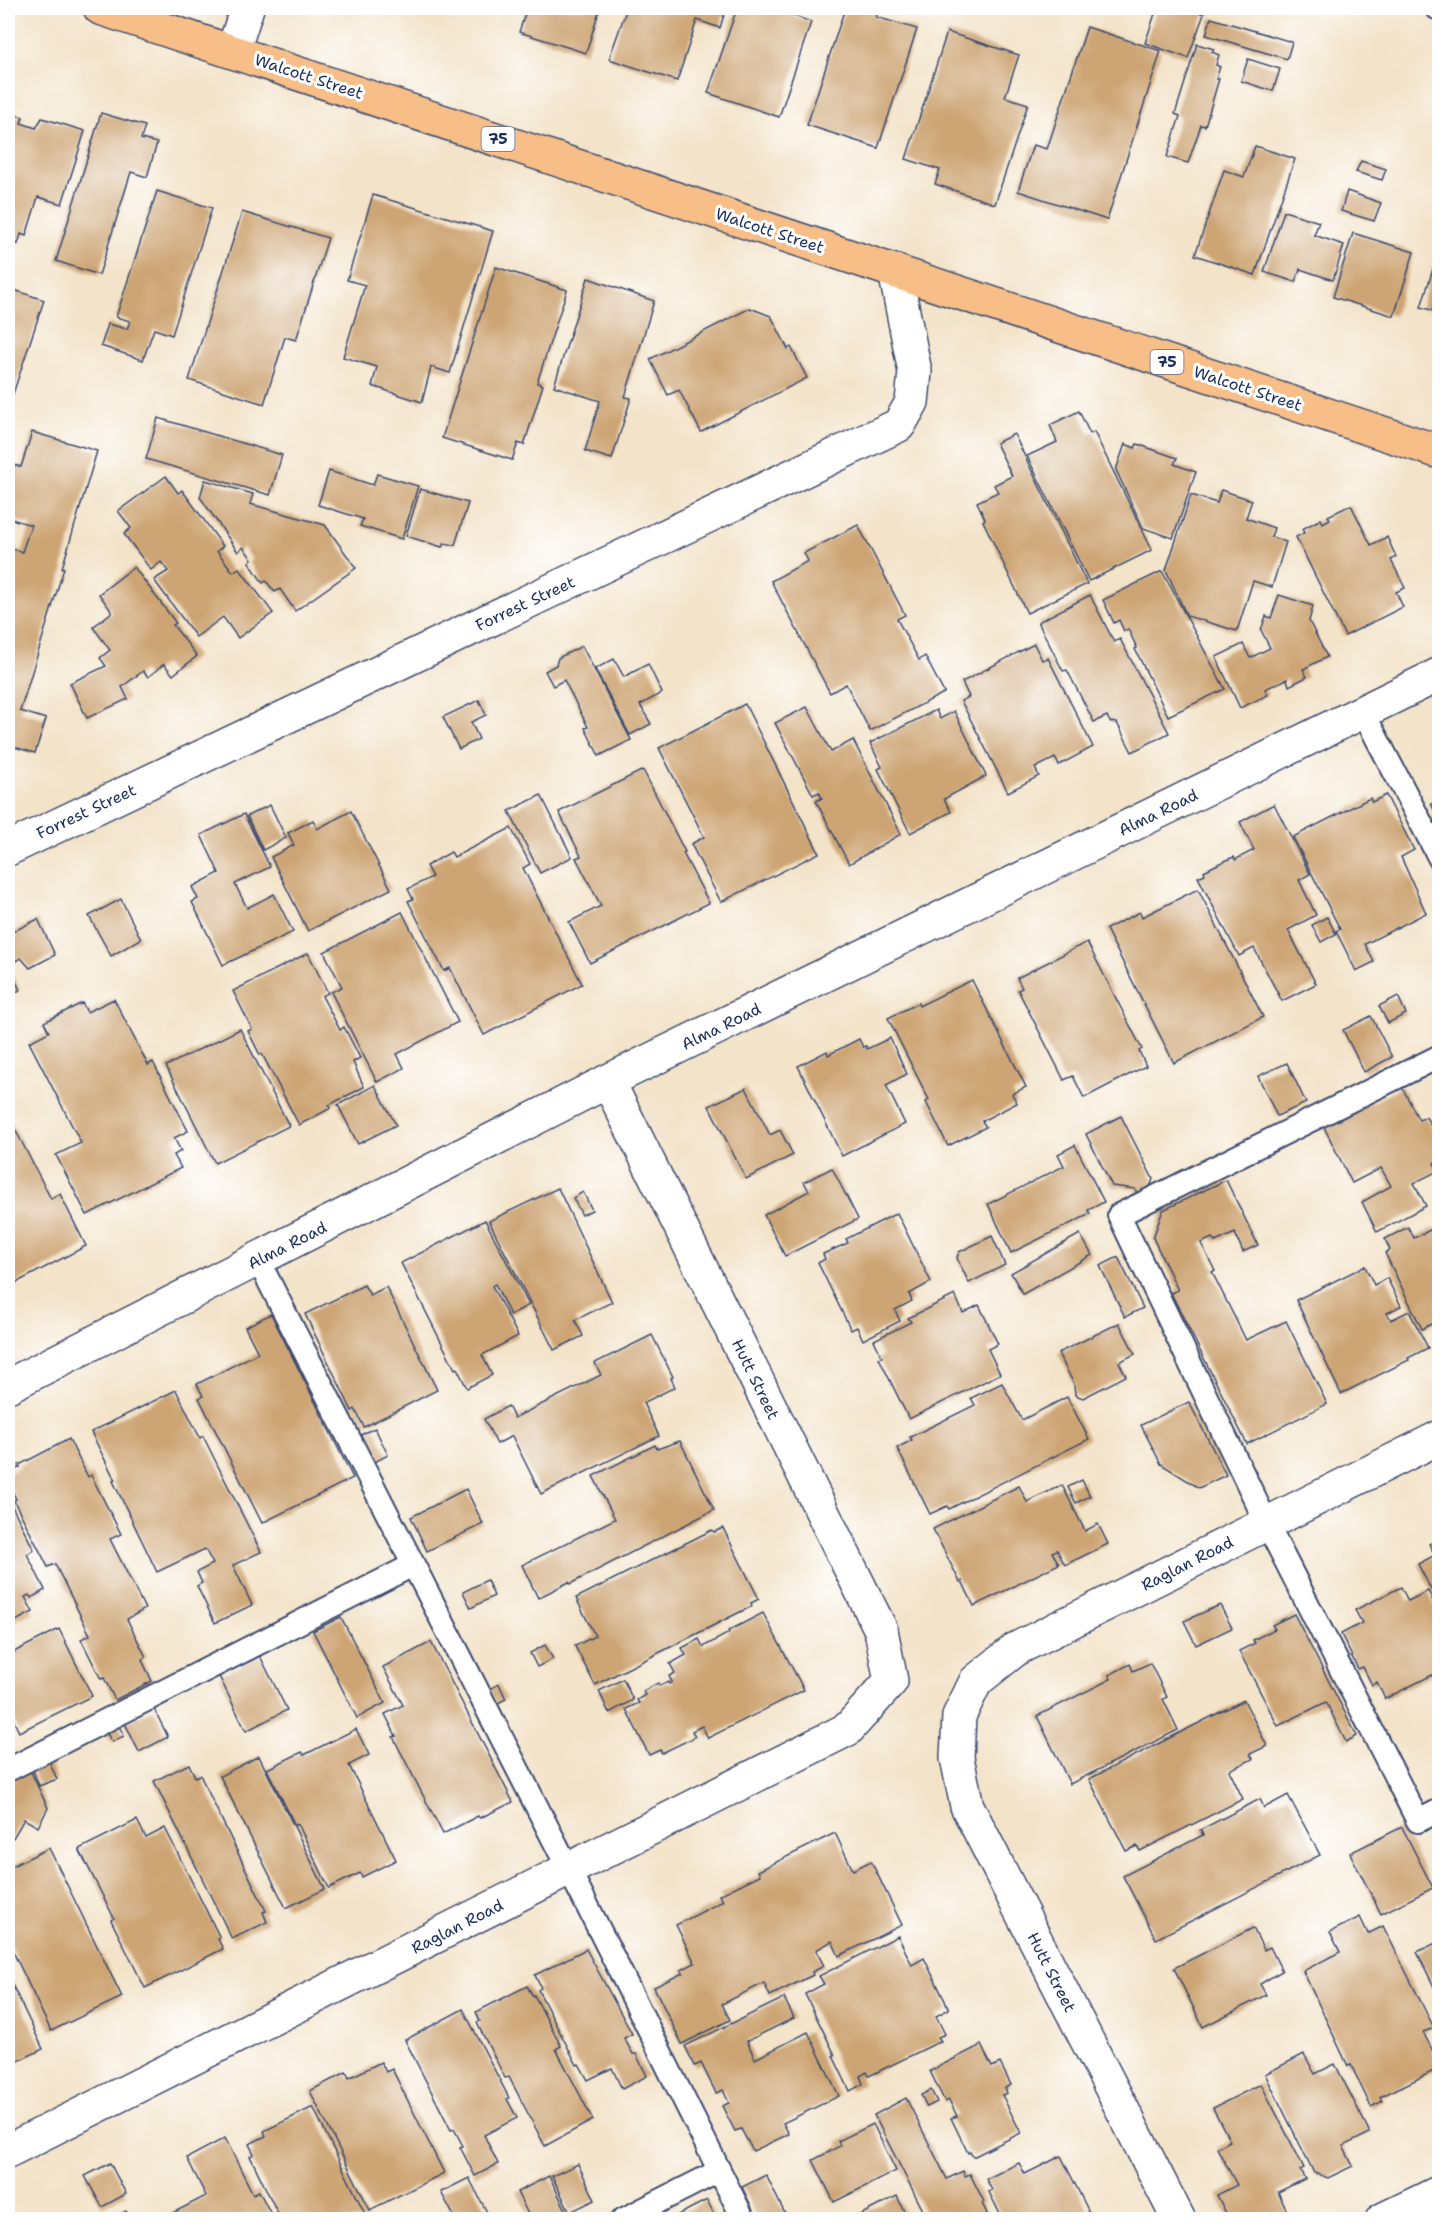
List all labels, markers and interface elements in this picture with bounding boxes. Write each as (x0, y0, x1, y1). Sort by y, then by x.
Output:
street label: Walcott Street (252, 49, 366, 104)
road number: 75 (482, 127, 514, 151)
street label: Walcott Street (713, 203, 827, 258)
road number: 75 (1150, 350, 1184, 374)
street label: Walcott Street (1191, 361, 1305, 416)
street label: Forrest Street (472, 571, 578, 636)
street label: Forrest Street (33, 779, 139, 844)
street label: Alma Road (1115, 784, 1201, 841)
street label: Alma Road (678, 998, 764, 1055)
street label: Alma Road (244, 1217, 330, 1274)
street label: Hutt Street (727, 1336, 784, 1423)
street label: Raglan Road (1138, 1531, 1237, 1596)
street label: Raglan Road (408, 1894, 507, 1959)
street label: Hutt Street (1022, 1929, 1081, 2016)

